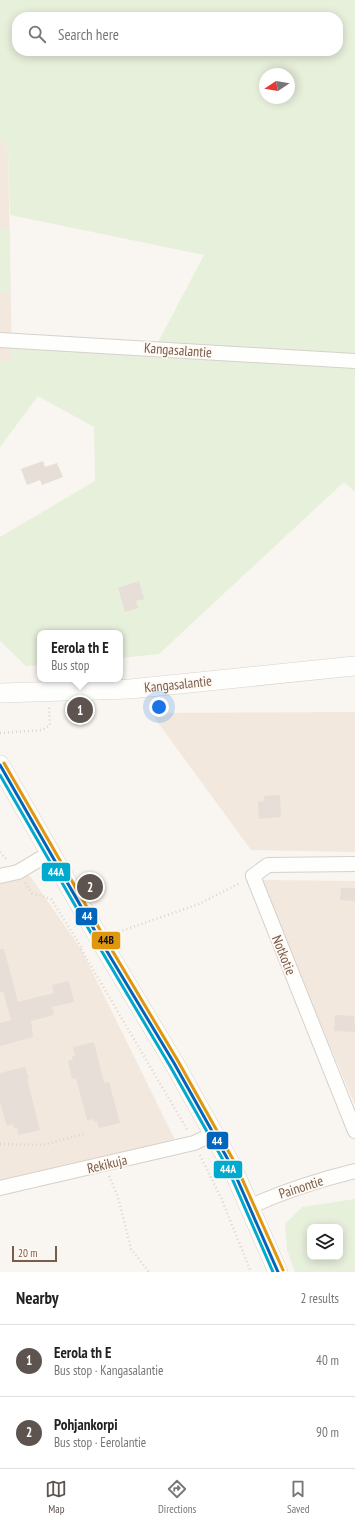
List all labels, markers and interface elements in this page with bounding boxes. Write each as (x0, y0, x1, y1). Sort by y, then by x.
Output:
search box (12, 12, 343, 56)
icon: search (26, 23, 48, 45)
text: Search here (58, 25, 119, 44)
north arrow (259, 68, 295, 104)
street label: Kangasalantie (143, 339, 213, 361)
popup (37, 630, 123, 682)
text: Eerola th E (51, 638, 109, 657)
text: Bus stop (51, 657, 89, 674)
street label: Kangasalantie (143, 671, 213, 697)
pin: 1 (67, 695, 93, 725)
your location (149, 697, 169, 717)
line badge: 44A (41, 862, 71, 882)
text: 44A (48, 865, 65, 879)
pin: 2 (77, 872, 103, 902)
line badge: 44 (75, 907, 98, 926)
text: 44 (82, 909, 93, 923)
line badge: 44B (91, 931, 121, 950)
street label: Notkotie (268, 932, 300, 978)
text: 44B (98, 933, 115, 947)
line badge: 44 (206, 1131, 229, 1150)
text: 44 (212, 1134, 223, 1148)
street label: Rekikuja (85, 1151, 129, 1177)
line badge: 44A (213, 1160, 243, 1179)
text: 44A (220, 1162, 237, 1176)
street label: Painontie (277, 1171, 326, 1203)
map controls (307, 1224, 343, 1260)
button: layers (307, 1224, 343, 1260)
scale bar (12, 1244, 57, 1263)
text: 20 m (18, 1246, 37, 1260)
text: Nearby (16, 1287, 59, 1309)
text: 2 results (300, 1290, 339, 1307)
text: Eerola th E (54, 1343, 111, 1362)
text: 1 (26, 1352, 32, 1369)
text: 40 m (316, 1352, 339, 1369)
text: Bus stop · Kangasalantie (54, 1362, 164, 1379)
text: Pohjankorpi (54, 1415, 118, 1434)
text: 2 (26, 1424, 32, 1441)
text: 90 m (316, 1424, 339, 1441)
text: Bus stop · Eerolantie (54, 1434, 146, 1451)
tab: Map (45, 1478, 67, 1516)
tab: Directions (158, 1478, 196, 1516)
tab: Saved (287, 1478, 310, 1516)

